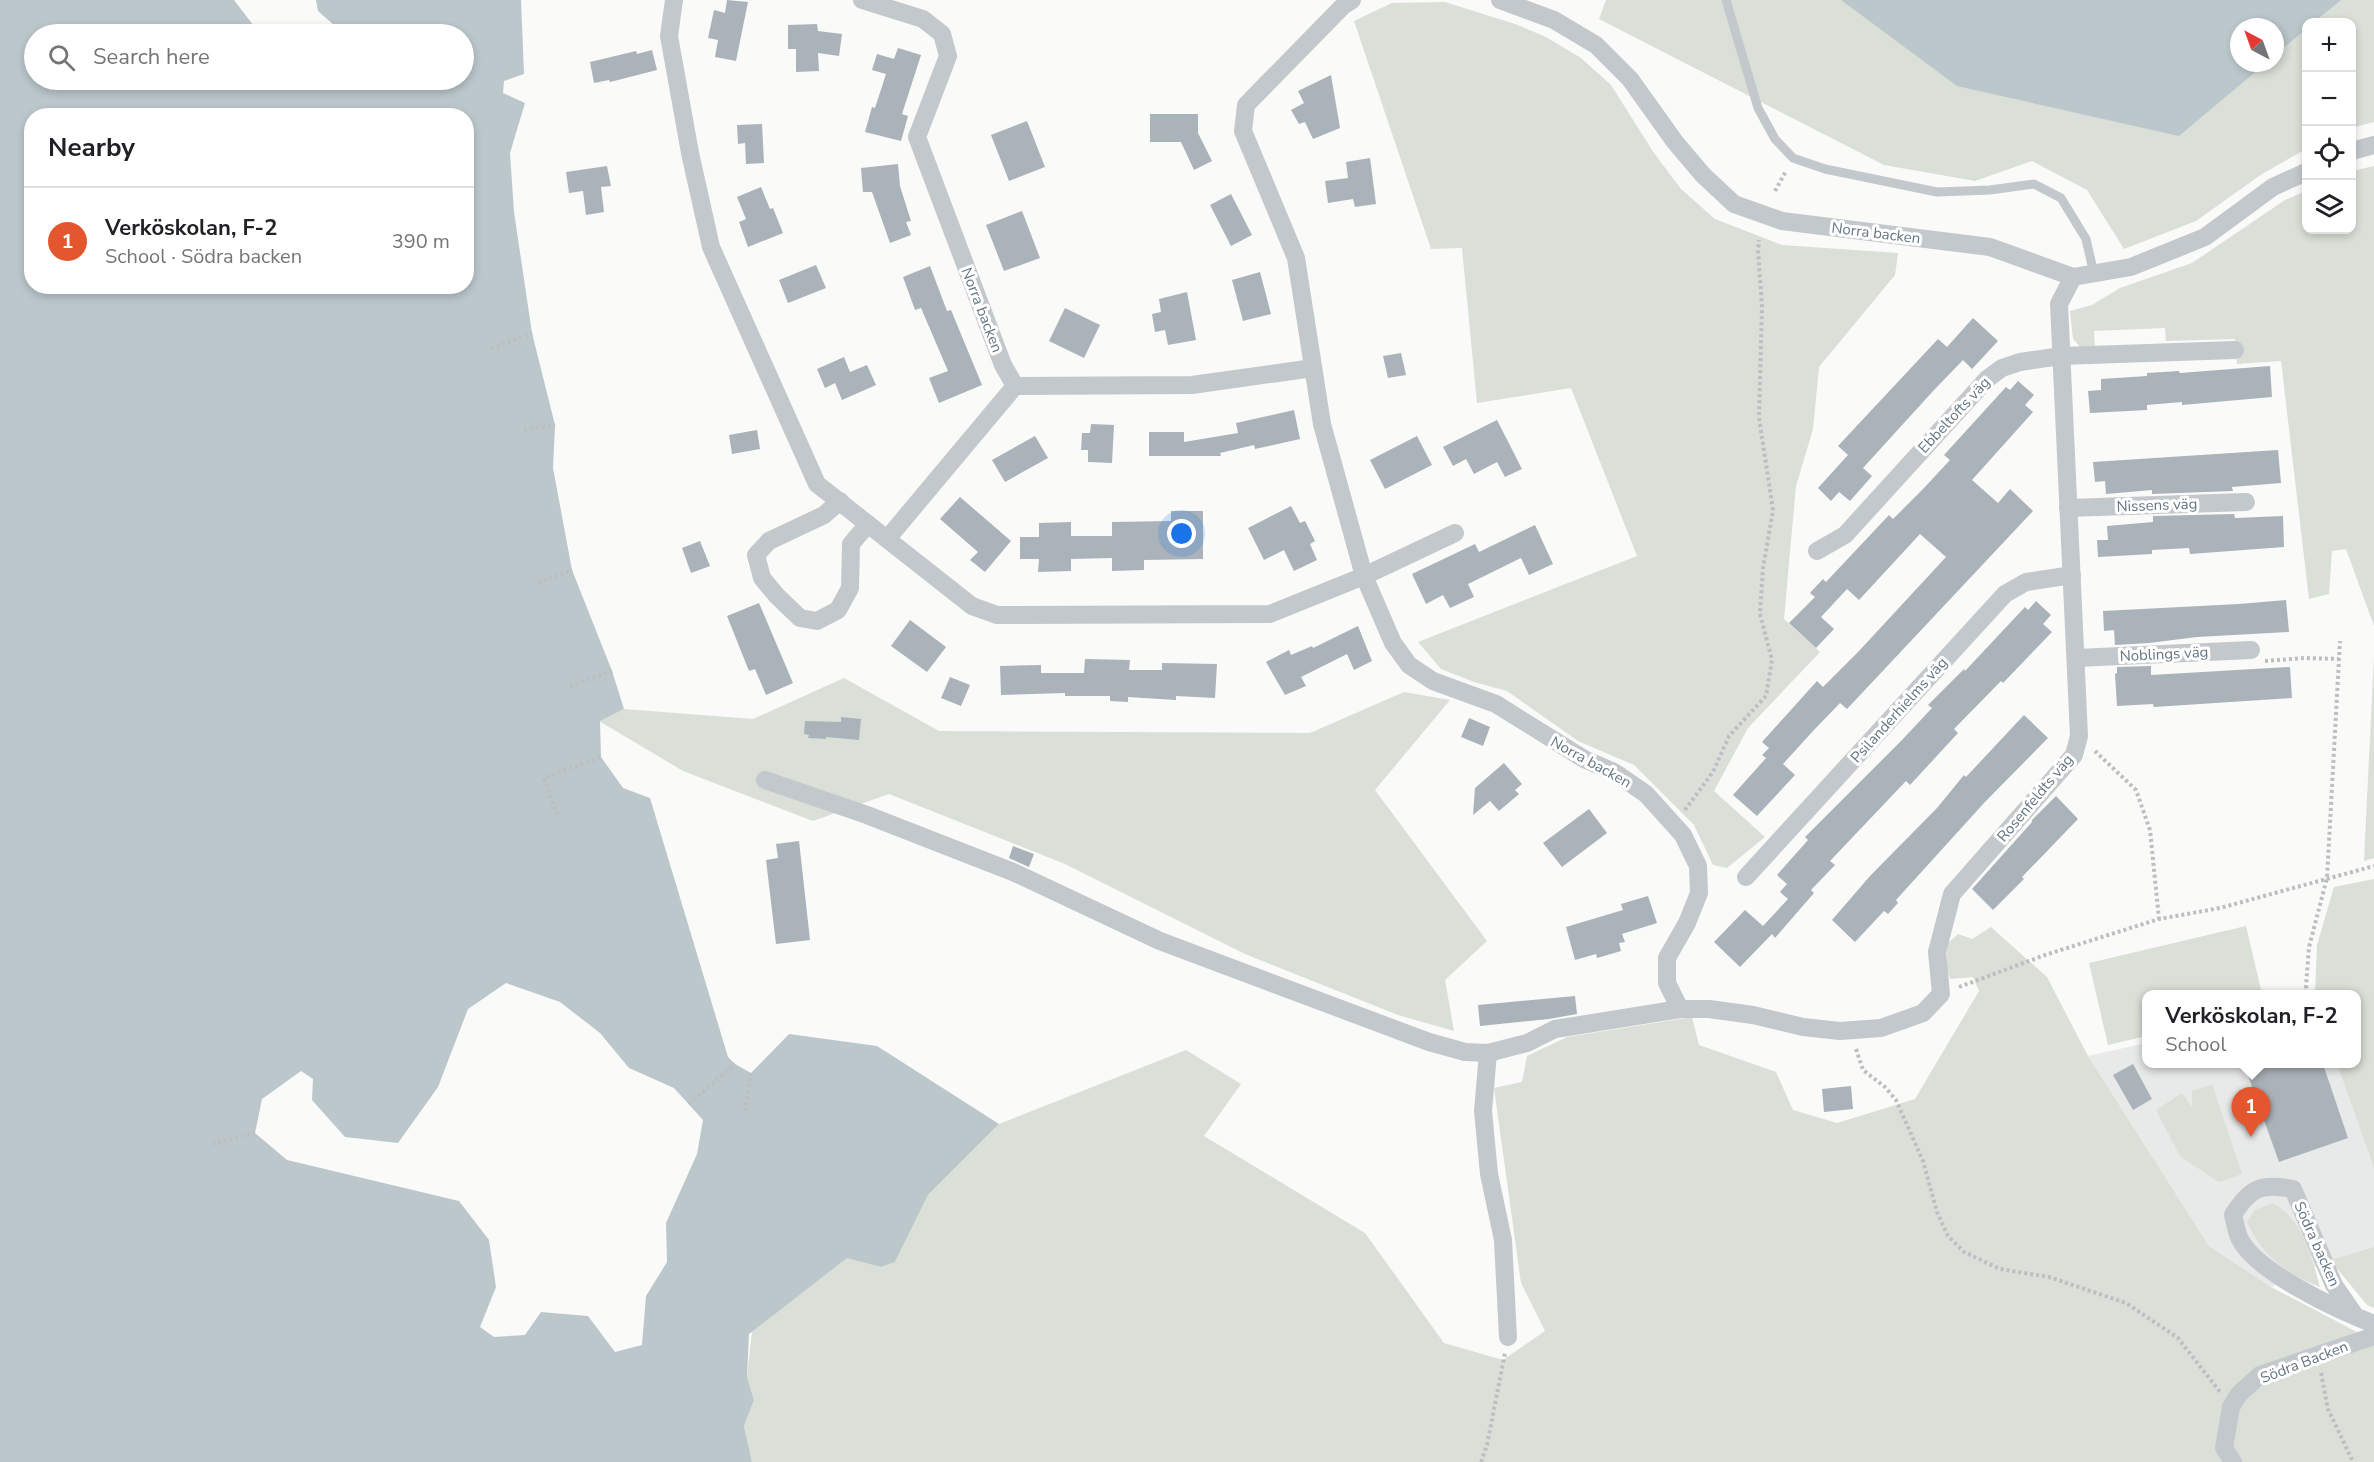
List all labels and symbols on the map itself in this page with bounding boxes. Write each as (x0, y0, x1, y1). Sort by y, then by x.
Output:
north arrow (2230, 18, 2284, 72)
street label: Norra backen (1830, 218, 1922, 248)
street label: Norra backen (957, 265, 1007, 355)
street label: Ebbeltofts väg (1914, 373, 1994, 457)
street label: Nissens väg (2116, 494, 2198, 516)
your location (1167, 519, 1196, 548)
street label: Noblings väg (2119, 642, 2209, 666)
street label: Psilanderhielms väg (1846, 653, 1952, 767)
street label: Norra backen (1547, 732, 1635, 792)
street label: Rosenfeldts väg (1992, 750, 2078, 846)
pin: 1 (2232, 1088, 2270, 1137)
street label: Södra backen (2289, 1198, 2345, 1290)
street label: Södra Backen (2257, 1336, 2351, 1388)

